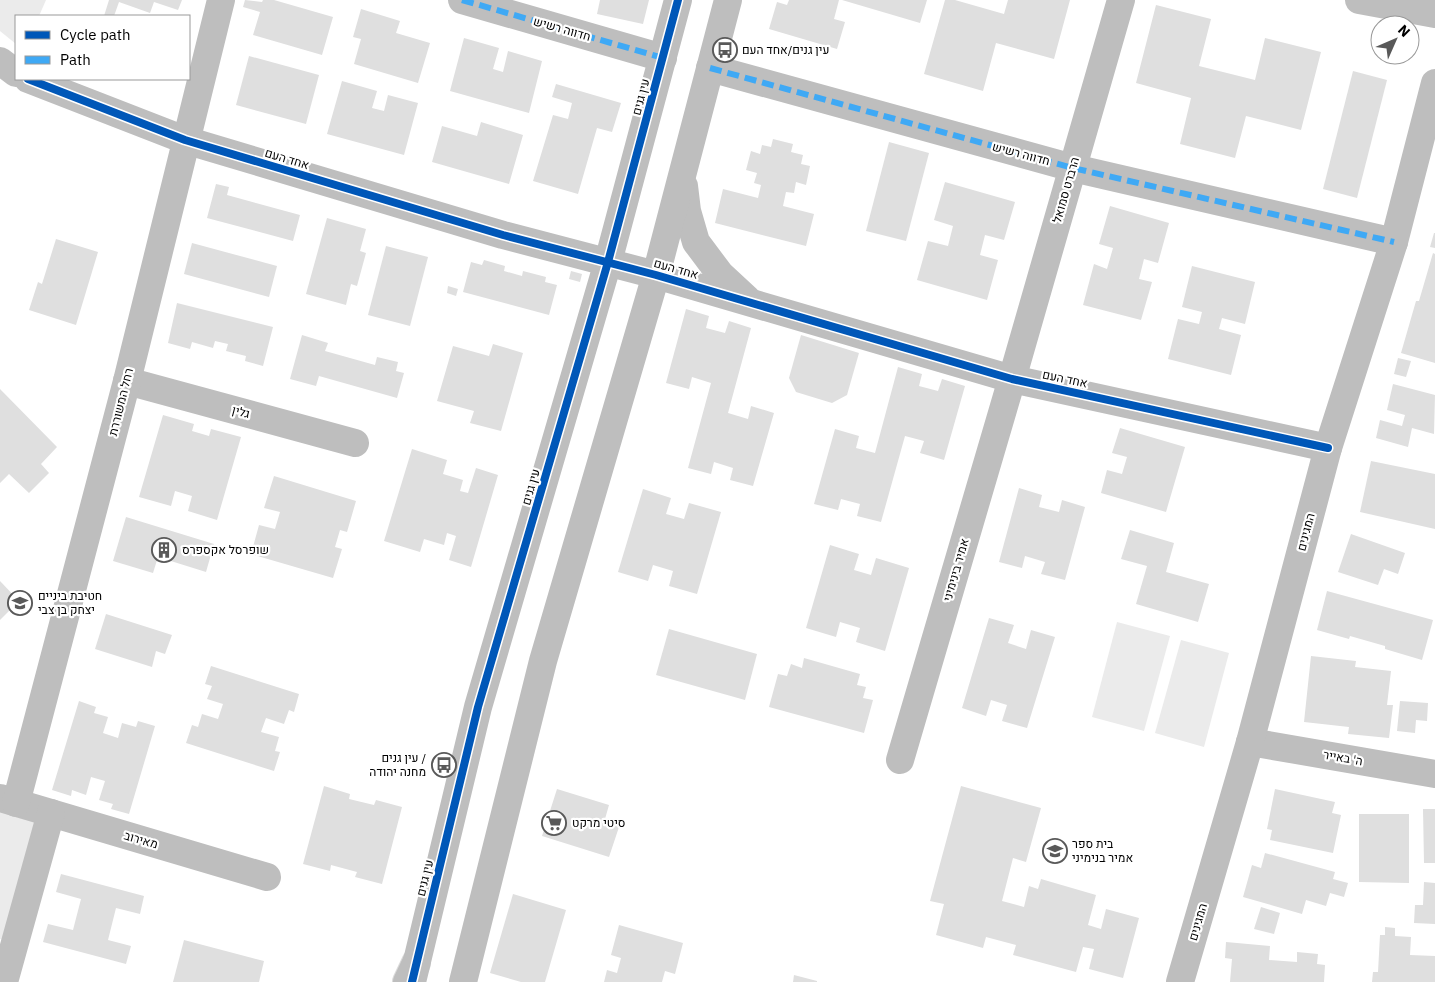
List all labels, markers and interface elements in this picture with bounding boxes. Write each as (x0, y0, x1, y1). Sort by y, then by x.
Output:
street label: חדווה רשיש (532, 13, 593, 44)
legend (15, 15, 190, 80)
north arrow (1370, 15, 1420, 65)
text: N (1394, 21, 1414, 41)
text: Cycle path (60, 25, 131, 44)
bus stop icon: עין גנים/אחד העם (712, 37, 738, 63)
place label: עין גנים/אחד העם (742, 42, 829, 57)
text: Path (60, 50, 91, 69)
street label: עין גנים (628, 77, 653, 117)
street label: חדווה רשיש (991, 139, 1052, 168)
street label: אחד העם (263, 145, 311, 172)
street label: הרברט סמואל (1049, 155, 1082, 225)
street label: אחד העם (652, 255, 700, 282)
street label: אחד העם (1041, 366, 1089, 391)
street label: רחל המשוררת (105, 367, 136, 437)
street label: גלין (231, 402, 252, 421)
street label: עין גנים (518, 467, 543, 507)
street label: המגינים (1293, 511, 1318, 552)
street label: אמיר בינימיני (939, 536, 972, 603)
building icon: שופרסל אקספרס (151, 537, 177, 563)
place label: שופרסל אקספרס (182, 542, 269, 557)
place label: חטיבת ביניים יצחק בן צבי (38, 588, 102, 617)
school or university icon: חטיבת ביניים יצחק בן צבי (7, 590, 33, 616)
street label: ה' באייר (1322, 747, 1364, 768)
place label: עין גנים / מחנה יהודה (369, 750, 426, 779)
bus stop icon: עין גנים / מחנה יהודה (431, 752, 457, 778)
supermarket icon: סיטי מרקט (541, 810, 567, 836)
place label: סיטי מרקט (572, 815, 625, 830)
street label: מאירוב (122, 828, 160, 852)
place label: בית ספר אמיר בנימיני (1072, 836, 1133, 865)
school or university icon: בית ספר אמיר בנימיני (1042, 838, 1068, 864)
street label: עין גנים (413, 858, 436, 898)
street label: המגינים (1185, 901, 1210, 942)

